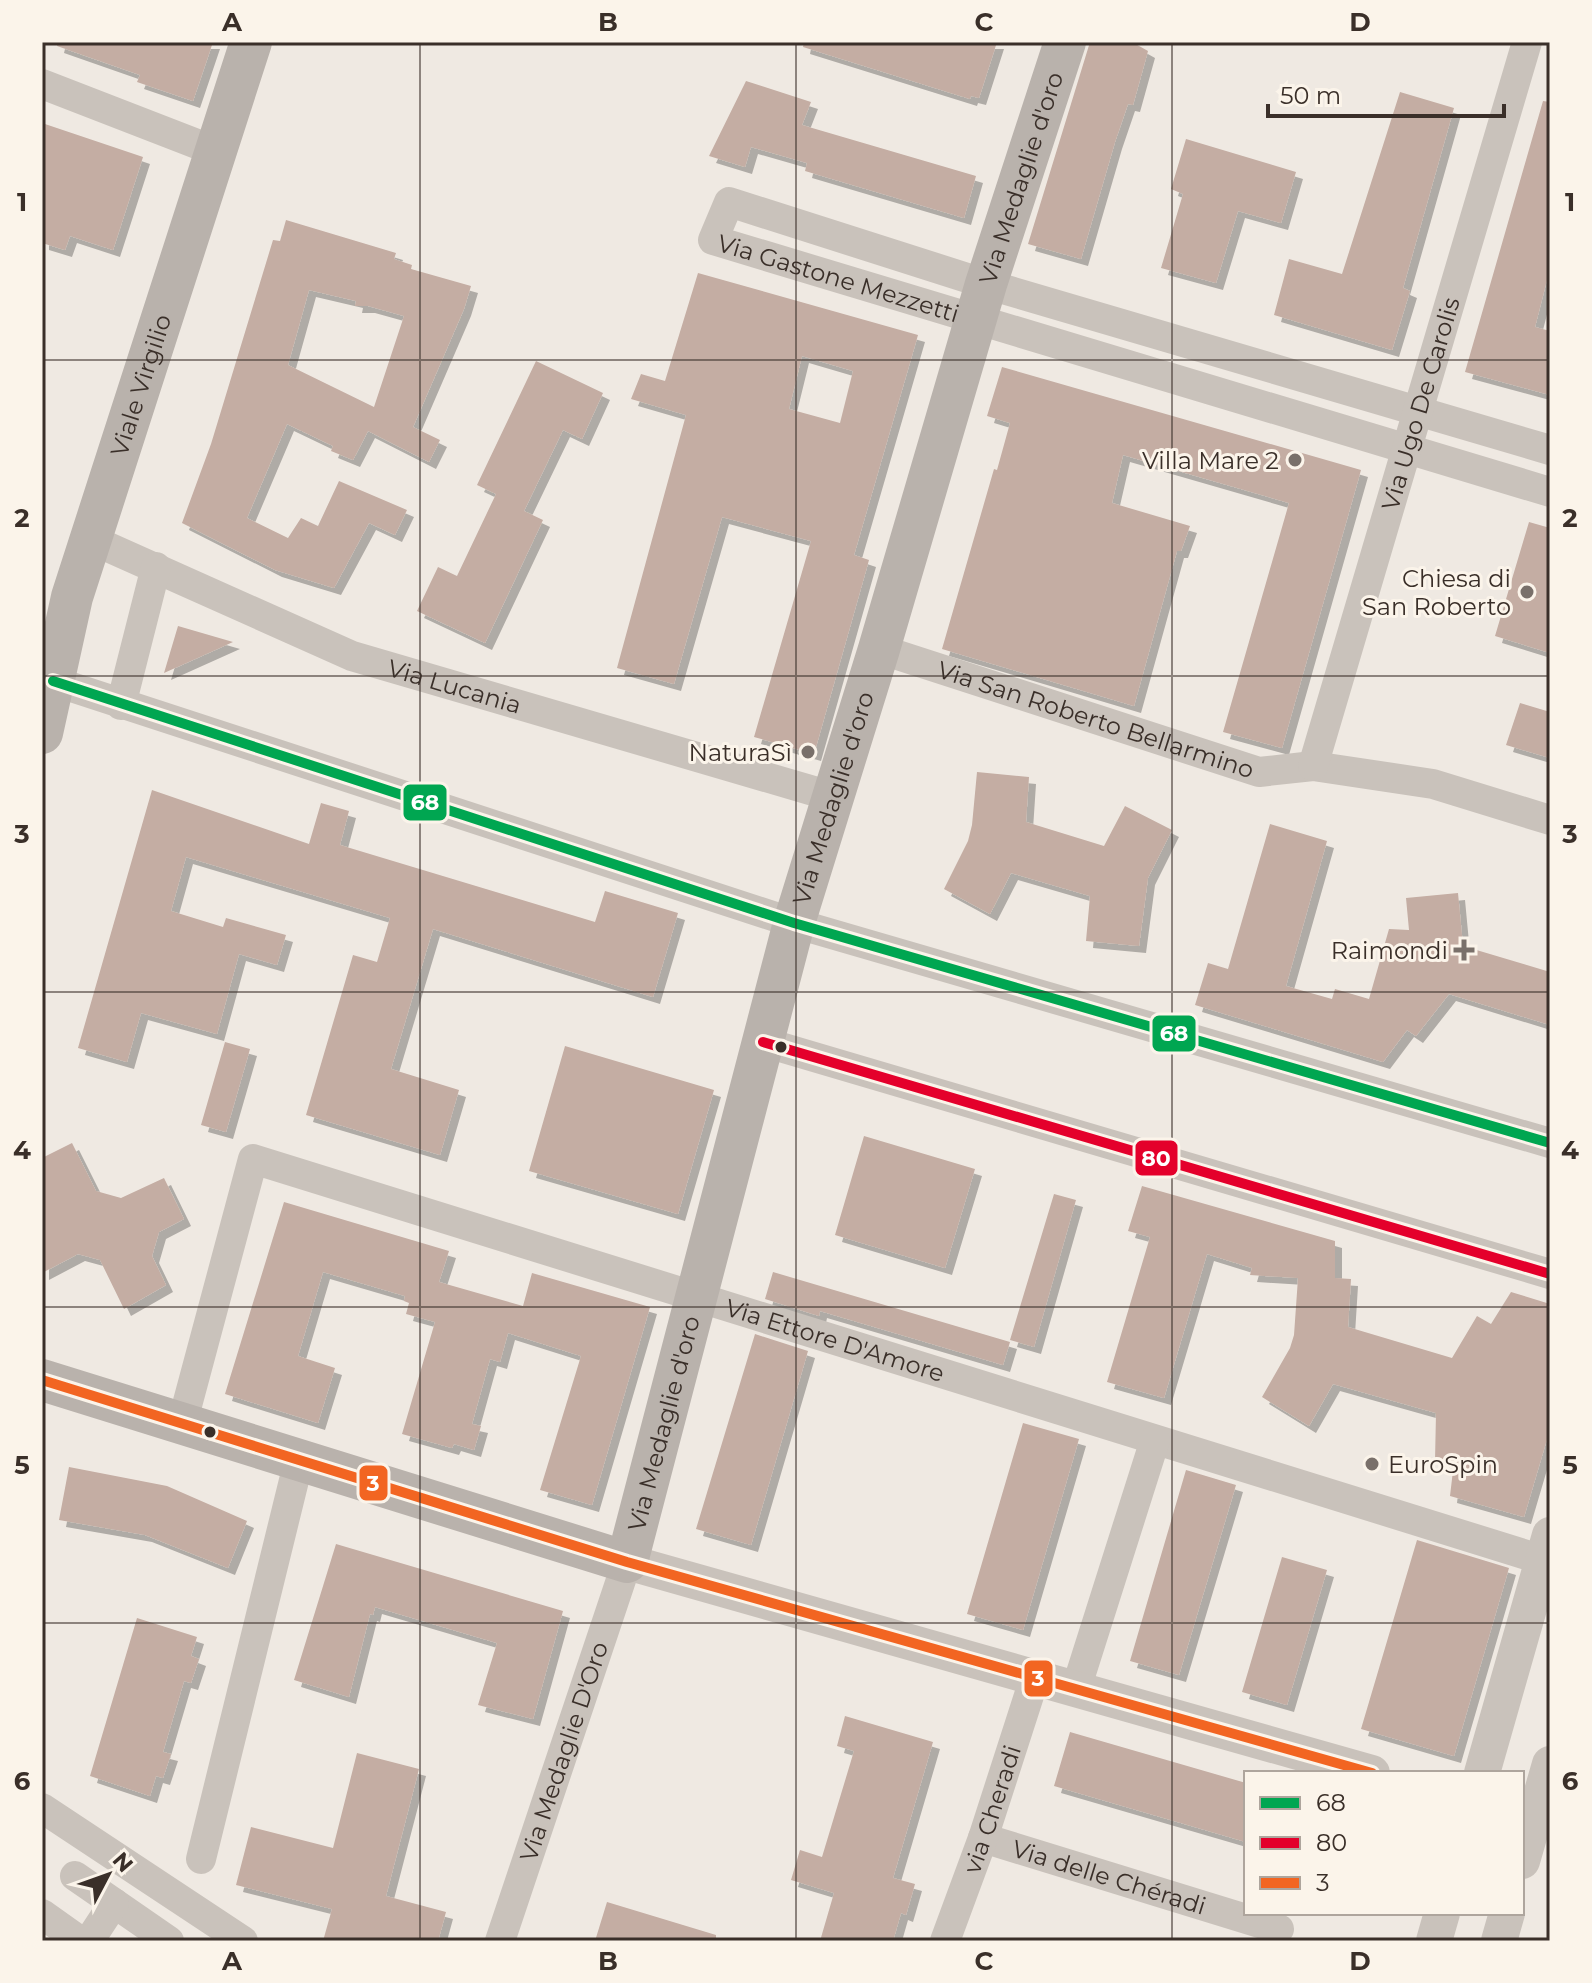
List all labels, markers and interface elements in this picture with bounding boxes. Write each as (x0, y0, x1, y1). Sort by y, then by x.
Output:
text: A (221, 6, 243, 38)
text: B (598, 6, 618, 38)
text: C (975, 6, 994, 38)
text: D (1349, 6, 1371, 38)
street label: Via Medaglie d'oro (972, 68, 1069, 288)
scale bar (1268, 68, 1504, 118)
text: 50 m (1280, 81, 1341, 110)
text: 1 (17, 186, 27, 218)
text: 1 (1565, 186, 1575, 218)
street label: Via Gastone Mezzetti (714, 228, 963, 328)
street label: Via Ugo De Carolis (1375, 294, 1465, 513)
street label: Viale Virgilio (104, 310, 177, 460)
place label: Villa Mare 2 (1142, 446, 1279, 475)
marker: Villa Mare 2 (1286, 451, 1304, 469)
text: 2 (14, 502, 30, 534)
text: 2 (1562, 502, 1578, 534)
place label: Chiesa di San Roberto (1362, 564, 1511, 621)
marker: Chiesa di San Roberto (1518, 583, 1536, 601)
street label: Via Lucania (384, 653, 525, 719)
street label: Via San Roberto Bellarmino (934, 654, 1258, 784)
street label: Via Medaglie d'oro (786, 688, 879, 908)
place label: NaturaSì (688, 738, 792, 767)
marker: NaturaSì (799, 743, 817, 761)
line badge: 68 (402, 783, 448, 822)
text: 68 (411, 789, 439, 816)
text: 3 (13, 818, 30, 850)
text: 3 (1561, 818, 1578, 850)
place label: Raimondi (1331, 936, 1448, 965)
marker: Raimondi (1455, 941, 1473, 959)
line badge: 68 (1151, 1014, 1197, 1053)
text: 68 (1160, 1020, 1188, 1047)
unlabelled marker (773, 1039, 789, 1055)
text: 4 (13, 1134, 31, 1166)
text: 4 (1561, 1134, 1579, 1166)
line badge: 80 (1134, 1139, 1179, 1177)
text: 80 (1141, 1145, 1171, 1172)
street label: Via Ettore D'Amore (722, 1292, 948, 1388)
street label: Via Medaglie d'oro (621, 1312, 705, 1534)
unlabelled marker (202, 1424, 218, 1440)
text: 5 (14, 1449, 30, 1481)
text: 5 (1562, 1449, 1578, 1481)
place label: EuroSpin (1388, 1450, 1498, 1479)
marker: EuroSpin (1363, 1455, 1381, 1473)
line badge: 3 (358, 1464, 389, 1502)
text: 3 (365, 1470, 380, 1497)
street label: Via Medaglie D'Oro (513, 1638, 614, 1865)
line badge: 3 (1023, 1659, 1054, 1698)
text: 3 (1030, 1665, 1045, 1692)
street label: via Cheradi (957, 1741, 1027, 1877)
text: 6 (14, 1765, 31, 1797)
text: 6 (1562, 1765, 1579, 1797)
legend (1244, 1771, 1524, 1915)
text: 68 (1316, 1788, 1346, 1817)
text: 80 (1316, 1828, 1347, 1857)
street label: Via delle Chéradi (1009, 1833, 1210, 1920)
north arrow (68, 1835, 148, 1915)
text: N (107, 1847, 139, 1878)
text: 3 (1316, 1868, 1330, 1897)
text: A (221, 1945, 243, 1977)
text: B (598, 1945, 618, 1977)
text: C (975, 1945, 994, 1977)
text: D (1349, 1945, 1371, 1977)

